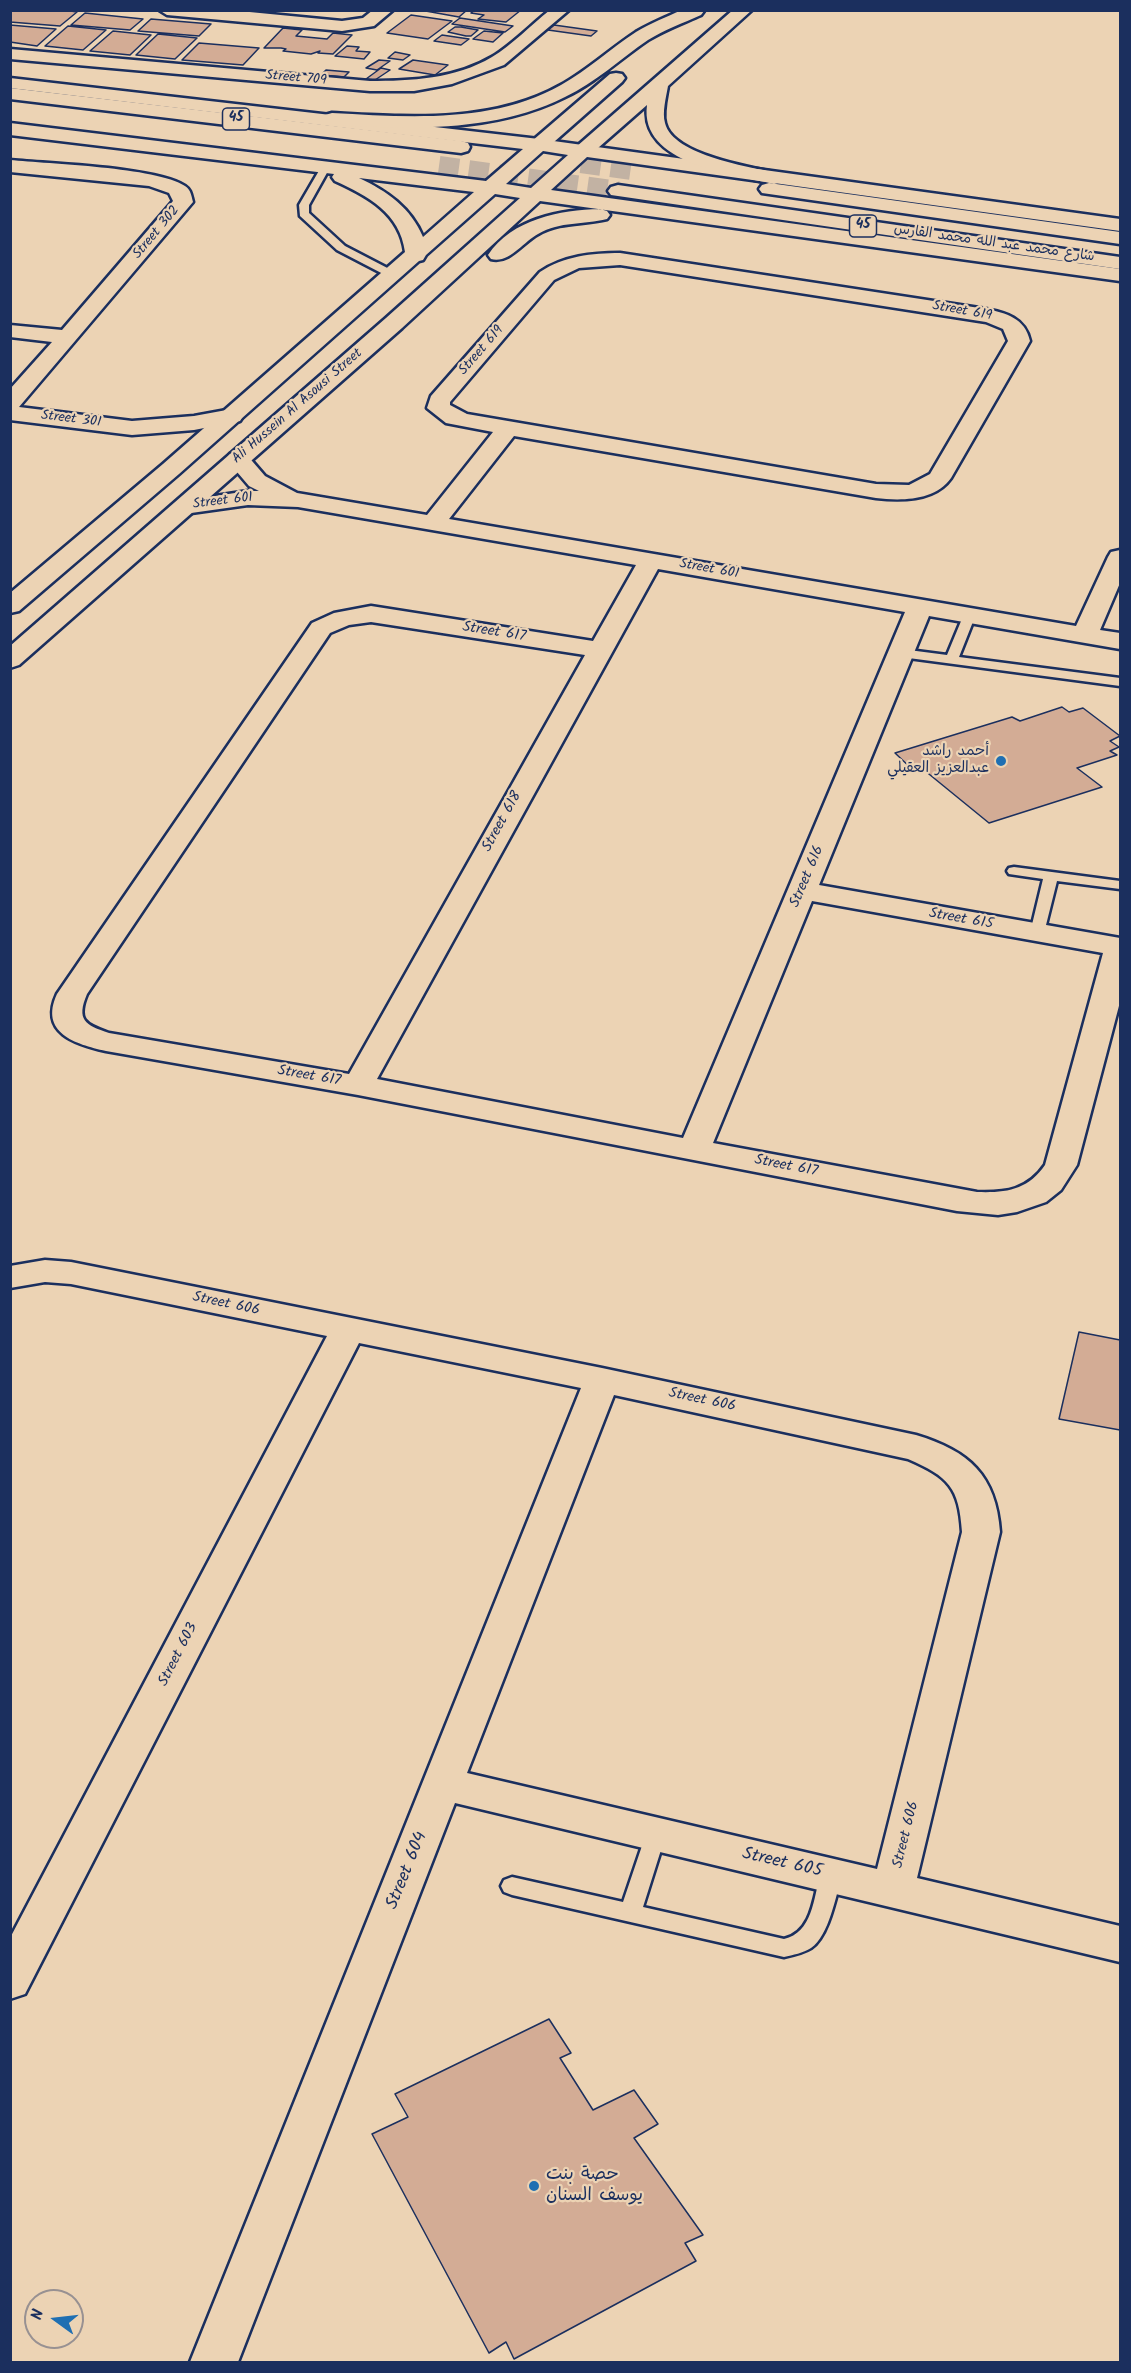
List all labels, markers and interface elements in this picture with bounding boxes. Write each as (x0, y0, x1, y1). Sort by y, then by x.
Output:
street label: Street 709 (265, 68, 327, 90)
road number: 45 (222, 108, 250, 130)
street label: Street 302 (130, 203, 184, 263)
road number: 45 (850, 215, 876, 237)
street label: شارع محمد عبد الله محمد الفارس (893, 222, 1095, 266)
street label: Street 619 (931, 299, 993, 325)
street label: Street 619 (456, 323, 508, 379)
street label: Ali Hussein Al Asousi Street (229, 346, 367, 468)
street label: Street 301 (40, 408, 102, 432)
street label: Street 601 (192, 490, 254, 514)
street label: Street 601 (678, 556, 740, 584)
street label: Street 617 (461, 619, 527, 647)
place label: أحمد راشد عبدالعزيز العقيلي (887, 743, 989, 778)
marker: أحمد راشد عبدالعزيز العقيلي (994, 754, 1008, 768)
street label: Street 618 (479, 789, 527, 855)
street label: Street 616 (787, 843, 829, 911)
street label: Street 615 (927, 905, 995, 935)
street label: Street 617 (276, 1063, 342, 1091)
street label: Street 617 (753, 1152, 819, 1182)
street label: Street 606 (191, 1289, 261, 1321)
street label: Street 606 (667, 1385, 737, 1417)
street label: Street 603 (155, 1620, 203, 1690)
street label: Street 606 (890, 1800, 924, 1870)
street label: Street 604 (383, 1829, 433, 1913)
street label: Street 605 (740, 1844, 824, 1884)
place label: حصة بنت يوسف السنان (546, 2165, 643, 2208)
marker: حصة بنت يوسف السنان (527, 2179, 541, 2193)
north arrow (24, 2289, 84, 2349)
text: N (25, 2307, 51, 2323)

